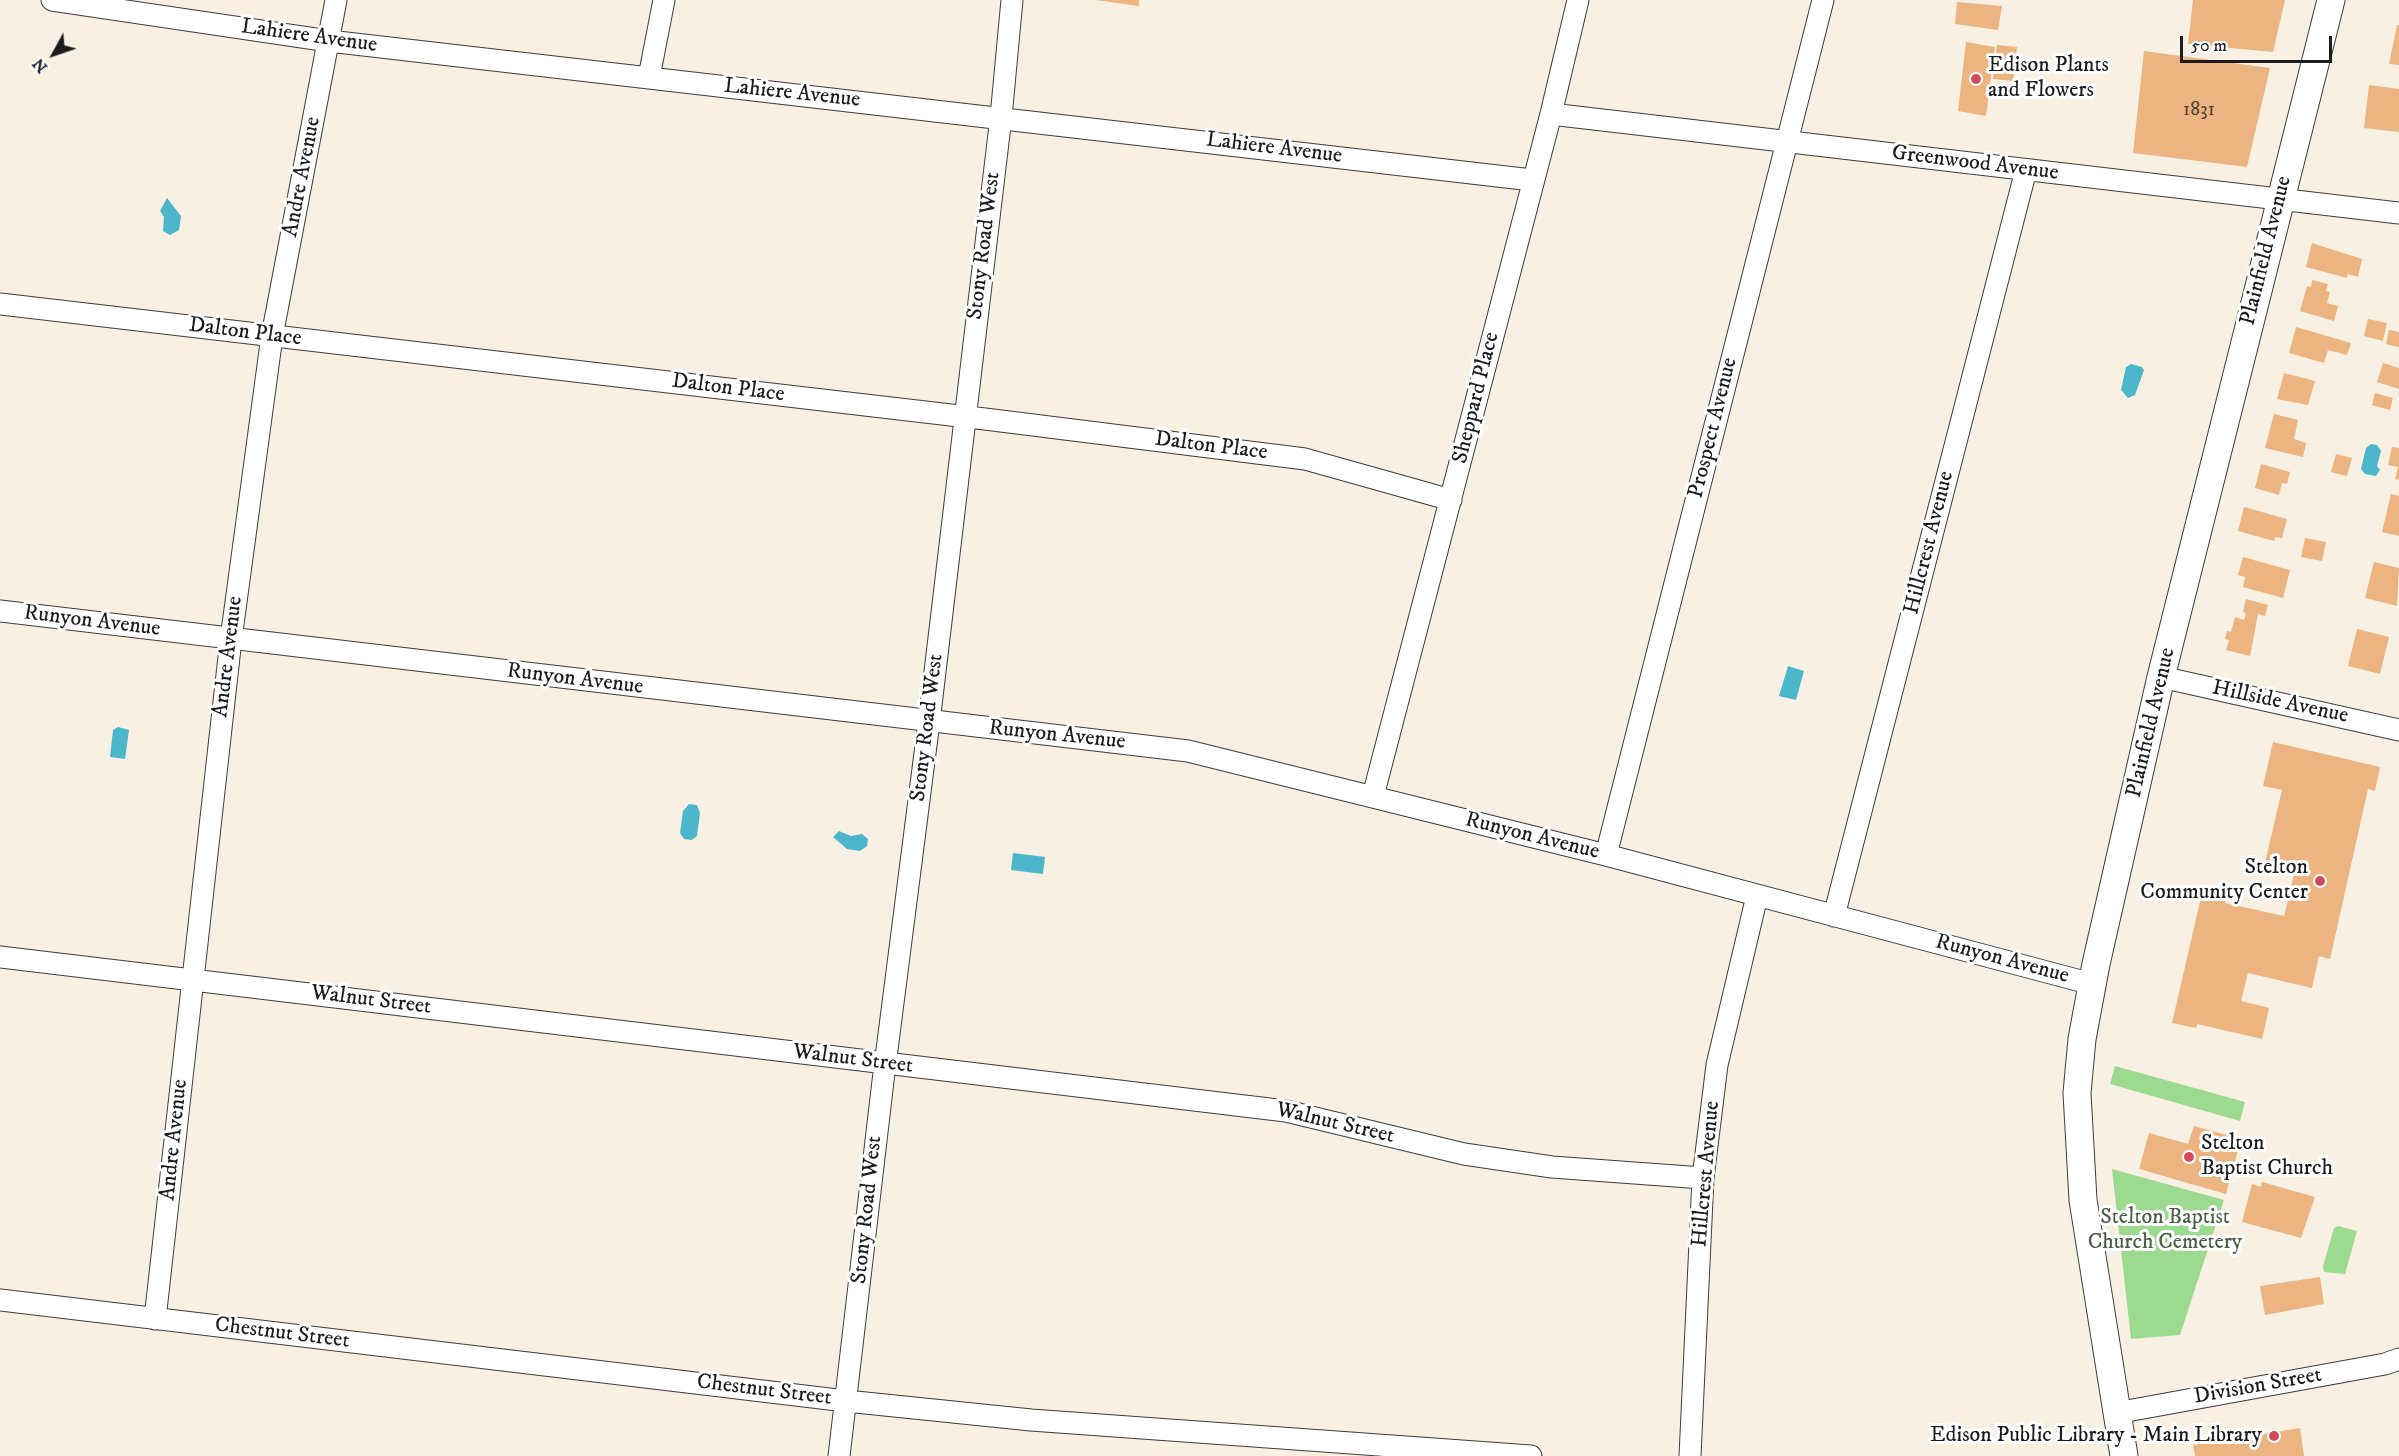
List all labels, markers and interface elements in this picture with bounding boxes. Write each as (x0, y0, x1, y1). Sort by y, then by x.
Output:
street label: Lahiere Avenue (239, 14, 379, 60)
north arrow (24, 24, 84, 84)
scale bar (2183, 24, 2334, 62)
text: 50 m (2191, 35, 2227, 57)
place label: Edison Plants and Flowers (1988, 53, 2109, 104)
text: N (28, 54, 52, 77)
marker: Edison Plants and Flowers (1969, 72, 1983, 86)
street label: Lahiere Avenue (723, 74, 861, 114)
house number: 1831 (2183, 99, 2215, 123)
street label: Andre Avenue (278, 115, 328, 239)
street label: Lahiere Avenue (1204, 128, 1344, 170)
street label: Greenwood Avenue (1890, 141, 2060, 187)
street label: Stony Road West (963, 171, 1007, 321)
street label: Plainfield Avenue (2236, 174, 2298, 328)
street label: Dalton Place (187, 313, 303, 353)
street label: Sheppard Place (1448, 330, 1506, 466)
street label: Prospect Avenue (1684, 355, 1744, 501)
street label: Dalton Place (670, 369, 786, 409)
street label: Dalton Place (1153, 427, 1269, 467)
street label: Hillcrest Avenue (1899, 469, 1961, 617)
street label: Andre Avenue (208, 595, 250, 719)
street label: Runyon Avenue (22, 601, 162, 643)
street label: Plainfield Avenue (2122, 645, 2182, 801)
street label: Stony Road West (906, 653, 950, 803)
street label: Runyon Avenue (505, 659, 645, 701)
street label: Hillside Avenue (2209, 676, 2351, 730)
street label: Runyon Avenue (987, 716, 1127, 756)
street label: Runyon Avenue (1462, 808, 1602, 866)
place label: Stelton Community Center (2140, 855, 2308, 906)
marker: Stelton Community Center (2313, 874, 2327, 888)
street label: Runyon Avenue (1932, 929, 2072, 991)
street label: Walnut Street (310, 981, 432, 1021)
street label: Walnut Street (792, 1040, 914, 1080)
street label: Andre Avenue (156, 1078, 194, 1202)
street label: Walnut Street (1273, 1098, 1397, 1150)
street label: Hillcrest Avenue (1687, 1100, 1727, 1248)
place label: Stelton Baptist Church (2201, 1131, 2333, 1182)
street label: Stony Road West (847, 1135, 889, 1285)
marker: Stelton Baptist Church (2182, 1150, 2196, 1164)
park label: Stelton Baptist Church Cemetery (2088, 1205, 2242, 1256)
street label: Chestnut Street (213, 1313, 351, 1355)
street label: Division Street (2192, 1363, 2324, 1411)
street label: Chestnut Street (695, 1370, 833, 1412)
place label: Edison Public Library - Main Library (1930, 1423, 2262, 1449)
marker: Edison Public Library - Main Library (2267, 1429, 2281, 1443)

